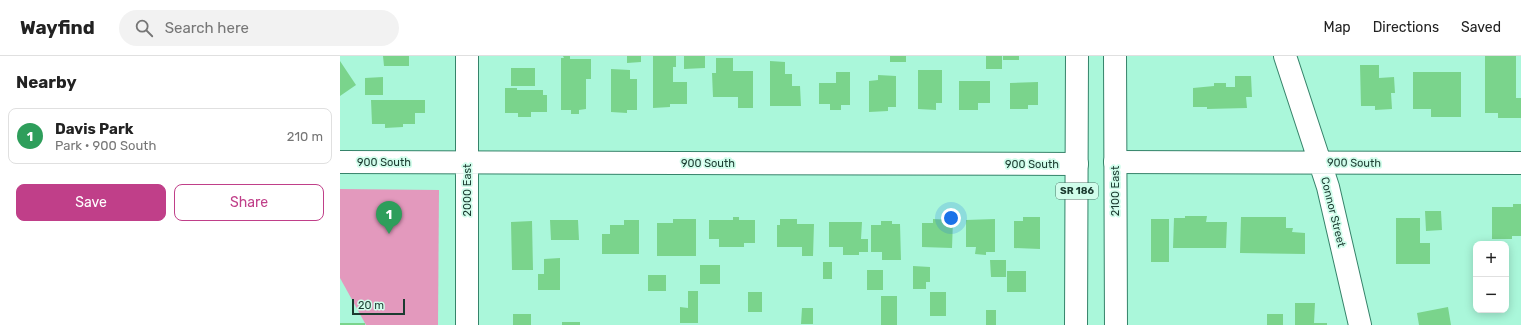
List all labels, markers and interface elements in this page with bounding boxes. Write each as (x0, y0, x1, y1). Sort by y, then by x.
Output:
search box (119, 10, 399, 46)
text: Wayfind (20, 16, 95, 39)
icon: search (133, 17, 155, 39)
text: Search here (165, 19, 249, 37)
text: Map (1324, 19, 1351, 36)
text: Directions (1373, 19, 1439, 36)
text: Saved (1461, 19, 1501, 36)
text: Nearby (16, 72, 77, 92)
text: Davis Park (55, 120, 133, 138)
text: 1 (27, 129, 33, 144)
text: 210 m (287, 129, 323, 144)
text: Park · 900 South (55, 138, 156, 153)
street label: 900 South (357, 156, 411, 169)
street label: 900 South (1327, 156, 1381, 170)
street label: 900 South (681, 157, 735, 170)
street label: 900 South (1005, 158, 1059, 171)
street label: 2000 East (461, 163, 474, 216)
street label: 2100 East (1109, 165, 1122, 216)
street label: Connor Street (1318, 176, 1348, 249)
road number: SR 186 (1056, 183, 1098, 199)
button: Save (16, 184, 166, 221)
button: Share (174, 184, 324, 221)
pin: 1 (376, 201, 402, 234)
your location (941, 208, 961, 228)
map controls (1473, 241, 1509, 313)
button: + (1473, 241, 1509, 277)
button: − (1473, 277, 1509, 313)
scale bar (352, 297, 405, 316)
text: 20 m (358, 299, 384, 312)

